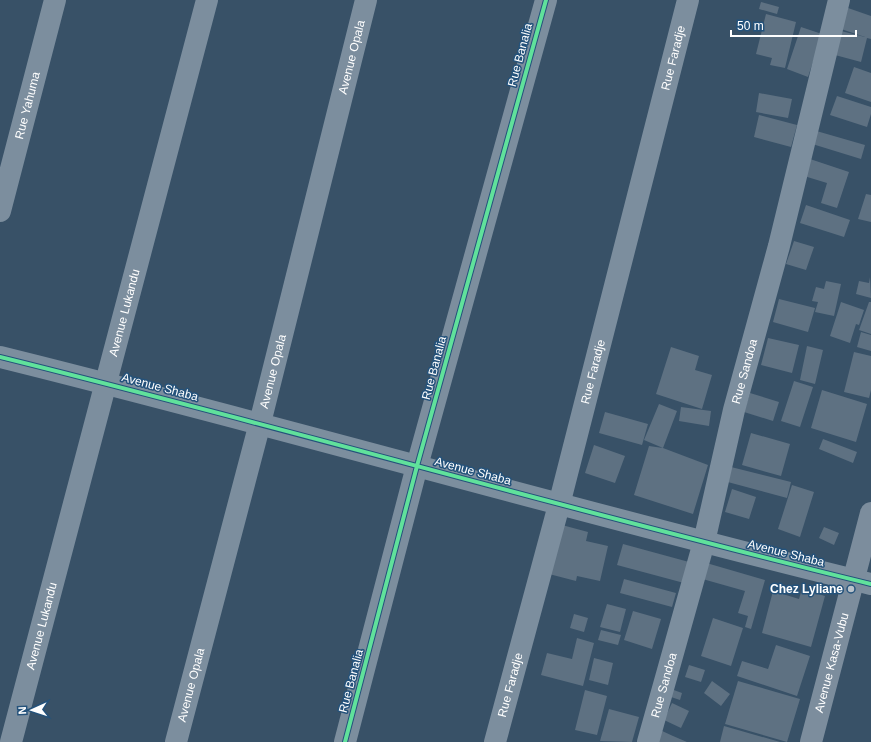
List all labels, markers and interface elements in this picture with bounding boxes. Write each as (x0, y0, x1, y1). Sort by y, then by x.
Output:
scale bar (731, 12, 856, 38)
street label: Avenue Opala (336, 18, 368, 96)
text: 50 m (737, 19, 764, 33)
street label: Rue Banalia (505, 21, 535, 88)
street label: Rue Faradje (658, 24, 688, 92)
street label: Rue Yahuma (12, 70, 43, 141)
street label: Avenue Lukandu (106, 267, 143, 358)
street label: Avenue Opala (257, 333, 289, 410)
street label: Rue Banalia (419, 334, 449, 401)
street label: Rue Sandoa (729, 337, 760, 406)
street label: Rue Faradje (578, 338, 608, 406)
street label: Avenue Shaba (120, 370, 200, 404)
street label: Avenue Shaba (433, 454, 513, 488)
street label: Avenue Shaba (746, 537, 826, 569)
street label: Avenue Lukandu (23, 581, 60, 671)
place label: Chez Lyliane (770, 582, 843, 596)
marker: Chez Lyliane (846, 584, 856, 594)
street label: Avenue Kasa-Vubu (812, 611, 852, 714)
street label: Avenue Opala (175, 646, 208, 723)
street label: Rue Banalia (336, 647, 366, 714)
street label: Rue Faradje (495, 651, 526, 719)
street label: Rue Sandoa (648, 651, 680, 719)
north arrow (12, 690, 52, 730)
text: N (16, 706, 28, 715)

